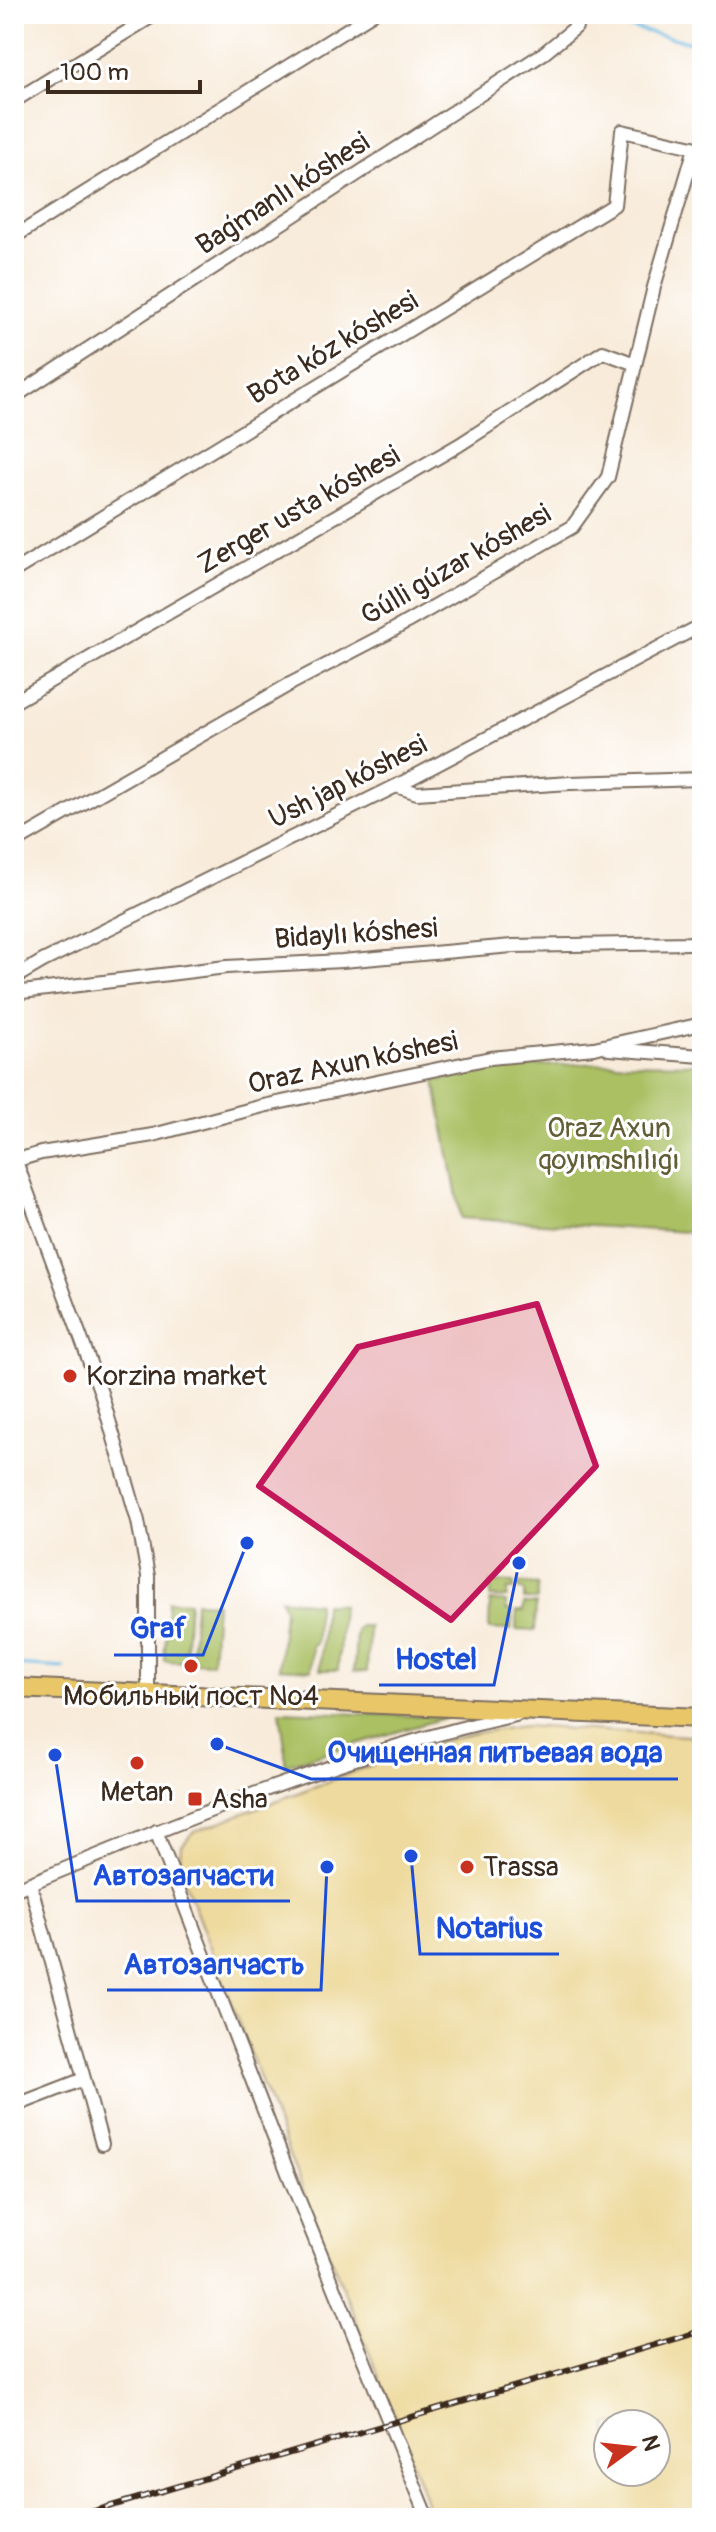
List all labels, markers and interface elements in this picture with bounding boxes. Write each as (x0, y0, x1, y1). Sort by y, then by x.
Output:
scale bar (48, 44, 200, 94)
text: 100 m (60, 58, 129, 87)
street label: Baǵmanlı kóshesi (190, 125, 376, 263)
street label: Bota kóz kóshesi (241, 283, 425, 413)
street label: Zerger usta kóshesi (192, 438, 406, 582)
street label: Gúlli gúzar kóshesi (355, 496, 557, 634)
street label: Ush jap kóshesi (263, 727, 433, 837)
street label: Bidaylı kóshesi (273, 911, 439, 957)
street label: Oraz Axun kóshesi (245, 1024, 461, 1102)
park label: Oraz Axun qoyımshılıǵı (538, 1111, 680, 1178)
place label: Korzina market (86, 1359, 268, 1394)
marker: Korzina market (61, 1367, 79, 1385)
callout: Graf (114, 1601, 203, 1655)
text: Graf (130, 1610, 187, 1647)
callout: Hostel (379, 1631, 494, 1685)
text: Hostel (395, 1641, 477, 1678)
marker: Мобильный пост №4 (182, 1657, 200, 1675)
place label: Мобильный пост №4 (63, 1679, 319, 1714)
callout: Очищенная питьевая вода (311, 1725, 678, 1779)
text: Очищенная питьевая вода (327, 1734, 663, 1771)
marker: Metan (128, 1754, 146, 1772)
place label: Metan (100, 1775, 174, 1810)
place label: Asha (211, 1782, 268, 1817)
marker: Asha (186, 1790, 204, 1808)
callout: Автозапчасти (77, 1847, 290, 1901)
place label: Trassa (483, 1850, 559, 1885)
text: Автозапчасти (92, 1857, 274, 1894)
marker: Trassa (458, 1858, 476, 1876)
callout: Notarius (420, 1900, 559, 1954)
text: Notarius (436, 1910, 543, 1947)
callout: Автозапчасть (107, 1936, 321, 1990)
text: Автозапчасть (123, 1946, 305, 1983)
north arrow (592, 2408, 672, 2488)
text: N (635, 2432, 666, 2454)

